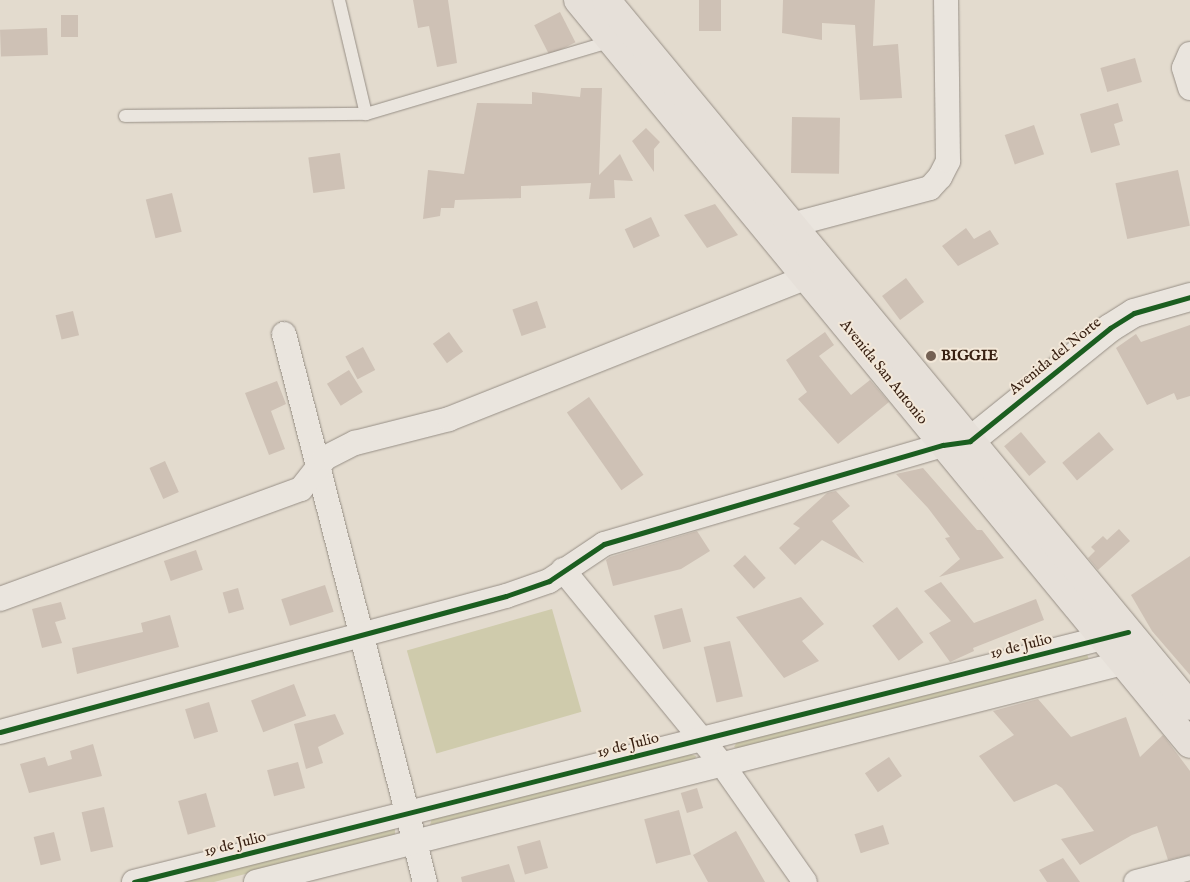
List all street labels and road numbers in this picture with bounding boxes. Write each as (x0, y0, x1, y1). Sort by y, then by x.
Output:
street label: Avenida del Norte (1005, 313, 1105, 399)
street label: Avenida San Antonio (836, 316, 932, 428)
street label: 19 de Julio (988, 630, 1054, 662)
street label: 19 de Julio (595, 729, 661, 761)
street label: 19 de Julio (202, 828, 268, 860)

